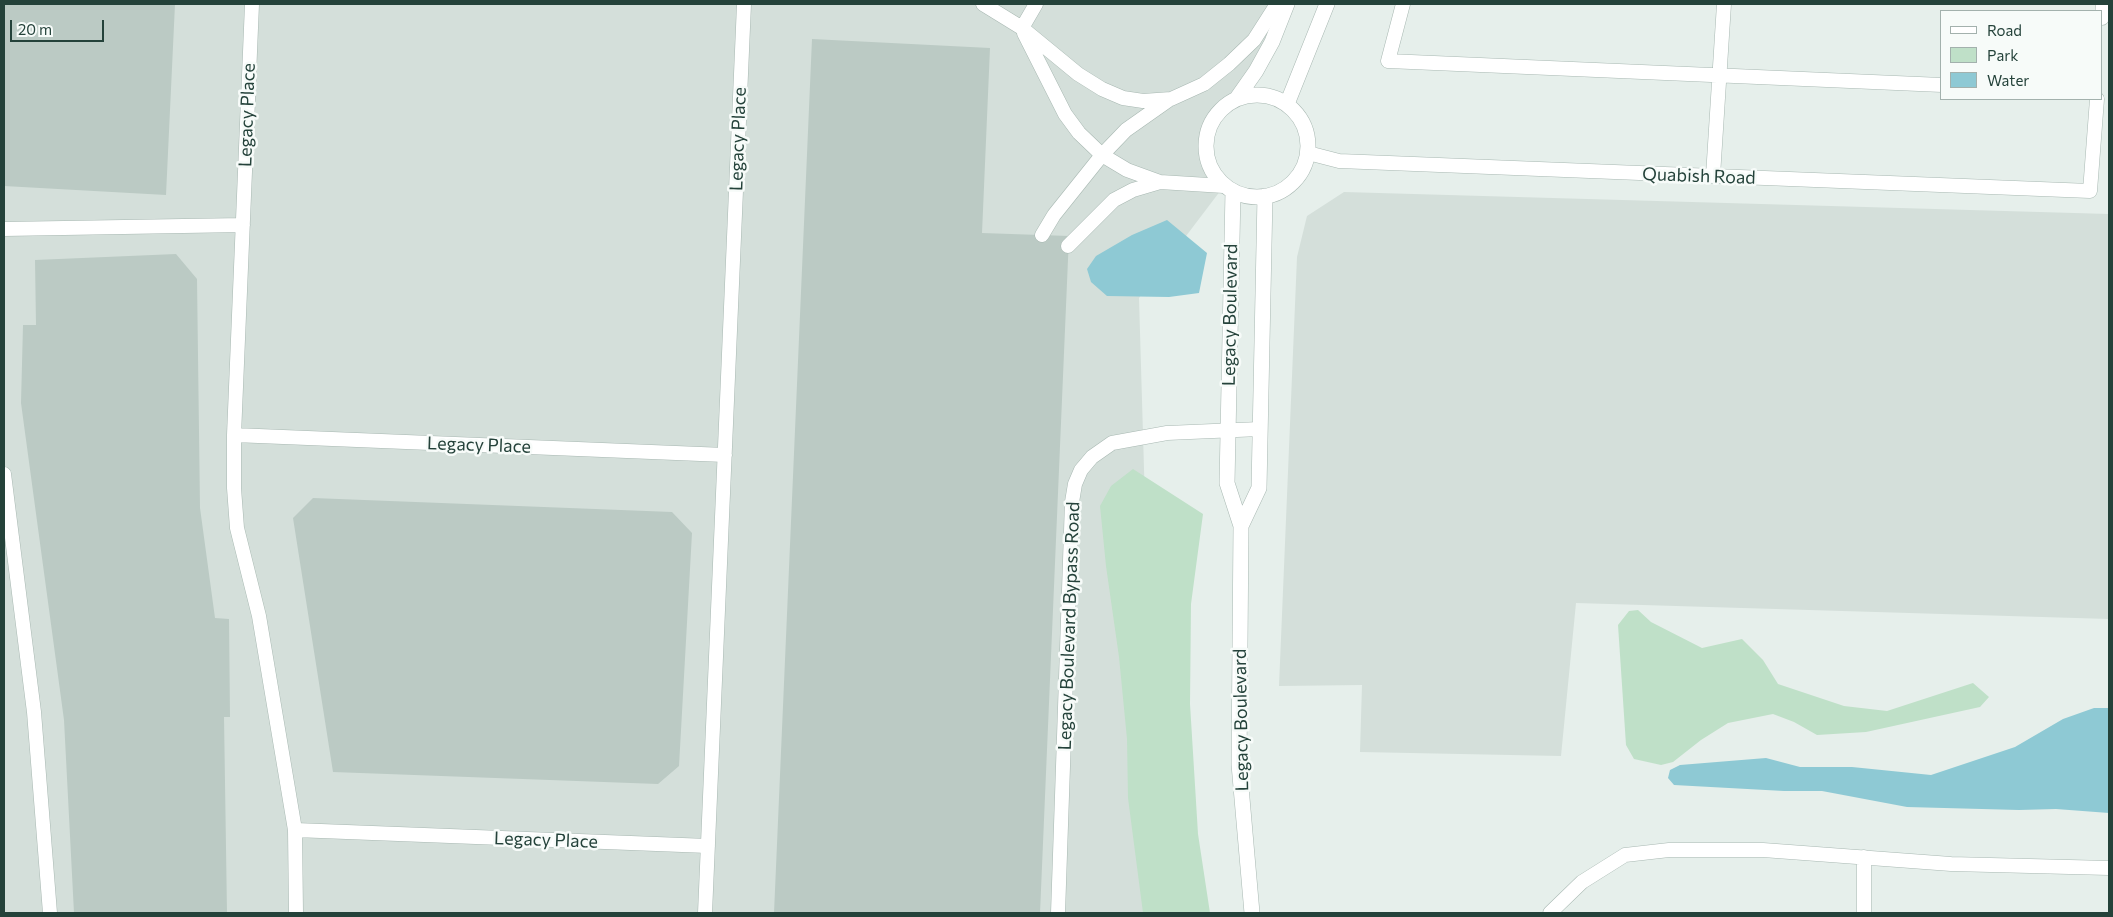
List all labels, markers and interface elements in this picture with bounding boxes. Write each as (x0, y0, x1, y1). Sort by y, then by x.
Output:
scale bar (12, 10, 106, 42)
legend (1940, 10, 2103, 100)
text: 20 m (18, 20, 52, 38)
text: Road (1987, 21, 2022, 39)
text: Park (1987, 46, 2018, 64)
street label: Legacy Place (234, 63, 260, 167)
text: Water (1987, 71, 2029, 89)
street label: Legacy Place (725, 87, 751, 191)
street label: Quabish Road (1642, 163, 1756, 189)
street label: Legacy Boulevard (1218, 244, 1242, 386)
street label: Legacy Place (427, 432, 531, 458)
street label: Legacy Boulevard Bypass Road (1054, 501, 1084, 751)
street label: Legacy Boulevard (1229, 649, 1253, 791)
street label: Legacy Place (494, 827, 598, 853)

